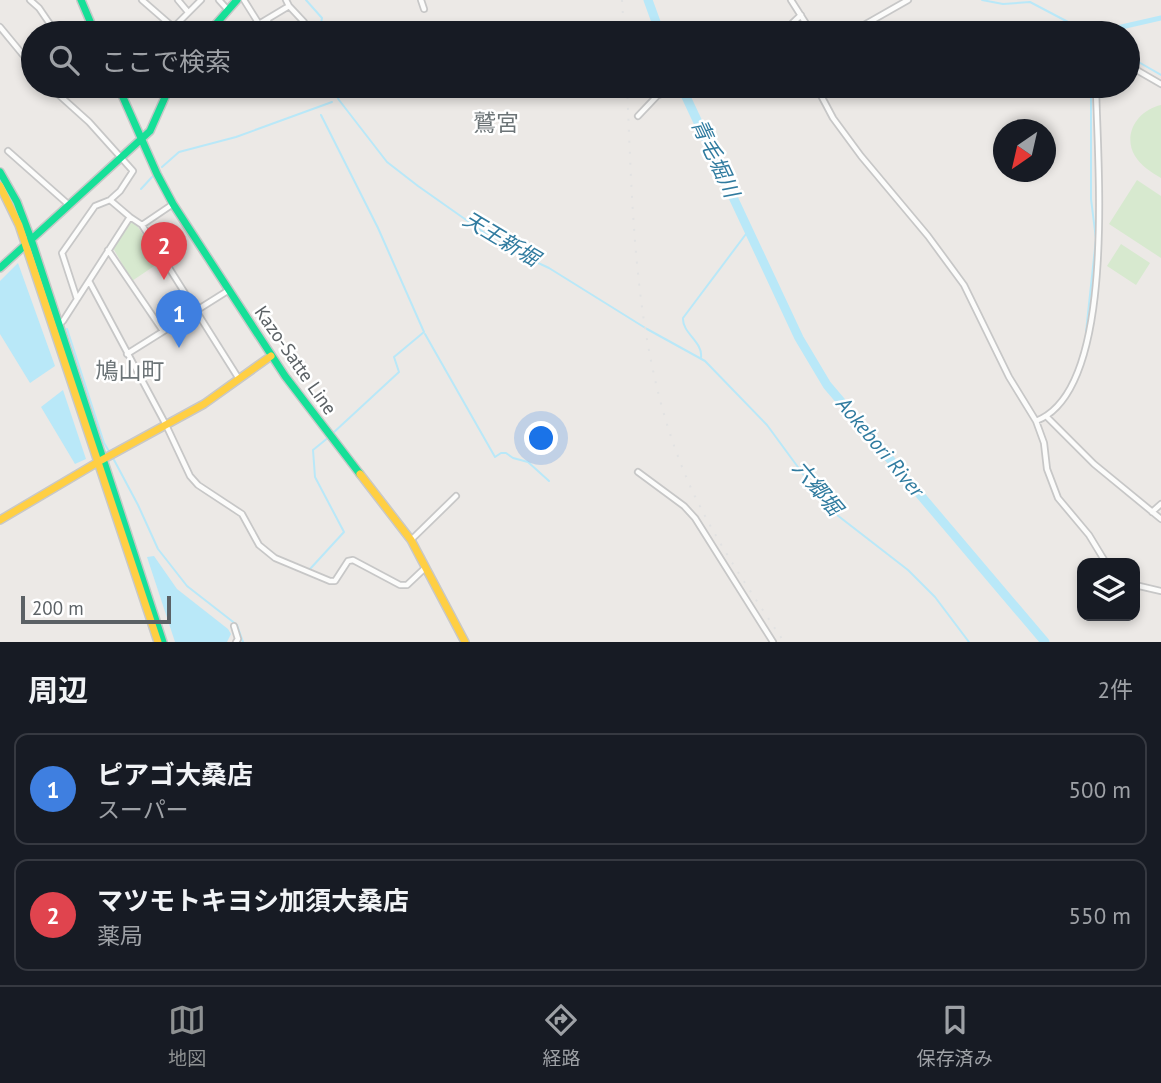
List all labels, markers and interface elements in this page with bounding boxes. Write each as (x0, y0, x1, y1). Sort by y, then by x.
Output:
search box (21, 21, 1140, 98)
icon: search (45, 41, 83, 79)
text: ここで検索 (101, 45, 231, 78)
district label: 鷲宮 (473, 108, 519, 137)
water label: 青毛堀川 (685, 114, 746, 203)
north arrow (993, 119, 1056, 182)
water label: 天王新堀 (458, 205, 547, 273)
pin: 2 (141, 222, 187, 280)
pin: 1 (156, 290, 202, 348)
street label: Kazo-Satte Line (250, 301, 342, 419)
district label: 鳩山町 (96, 356, 165, 385)
water label: Aokebori River (830, 390, 932, 504)
your location (524, 421, 558, 455)
water label: 六郷堀 (787, 455, 850, 523)
map controls (1077, 558, 1140, 621)
button: layers (1077, 558, 1140, 621)
scale bar (21, 593, 172, 625)
text: 200 m (32, 596, 84, 620)
text: 周辺 (28, 670, 88, 709)
text: 2件 (1097, 675, 1133, 704)
text: ピアゴ大桑店 (97, 758, 253, 791)
text: 1 (46, 775, 60, 804)
text: 500 m (1069, 775, 1131, 804)
text: スーパー (97, 795, 189, 824)
text: マツモトキヨシ加須大桑店 (97, 884, 409, 917)
text: 2 (46, 901, 60, 930)
text: 550 m (1069, 901, 1131, 930)
text: 薬局 (97, 921, 143, 950)
tab: 地図 (168, 1001, 206, 1070)
tab: 経路 (542, 1001, 581, 1070)
tab: 保存済み (917, 1001, 993, 1070)

